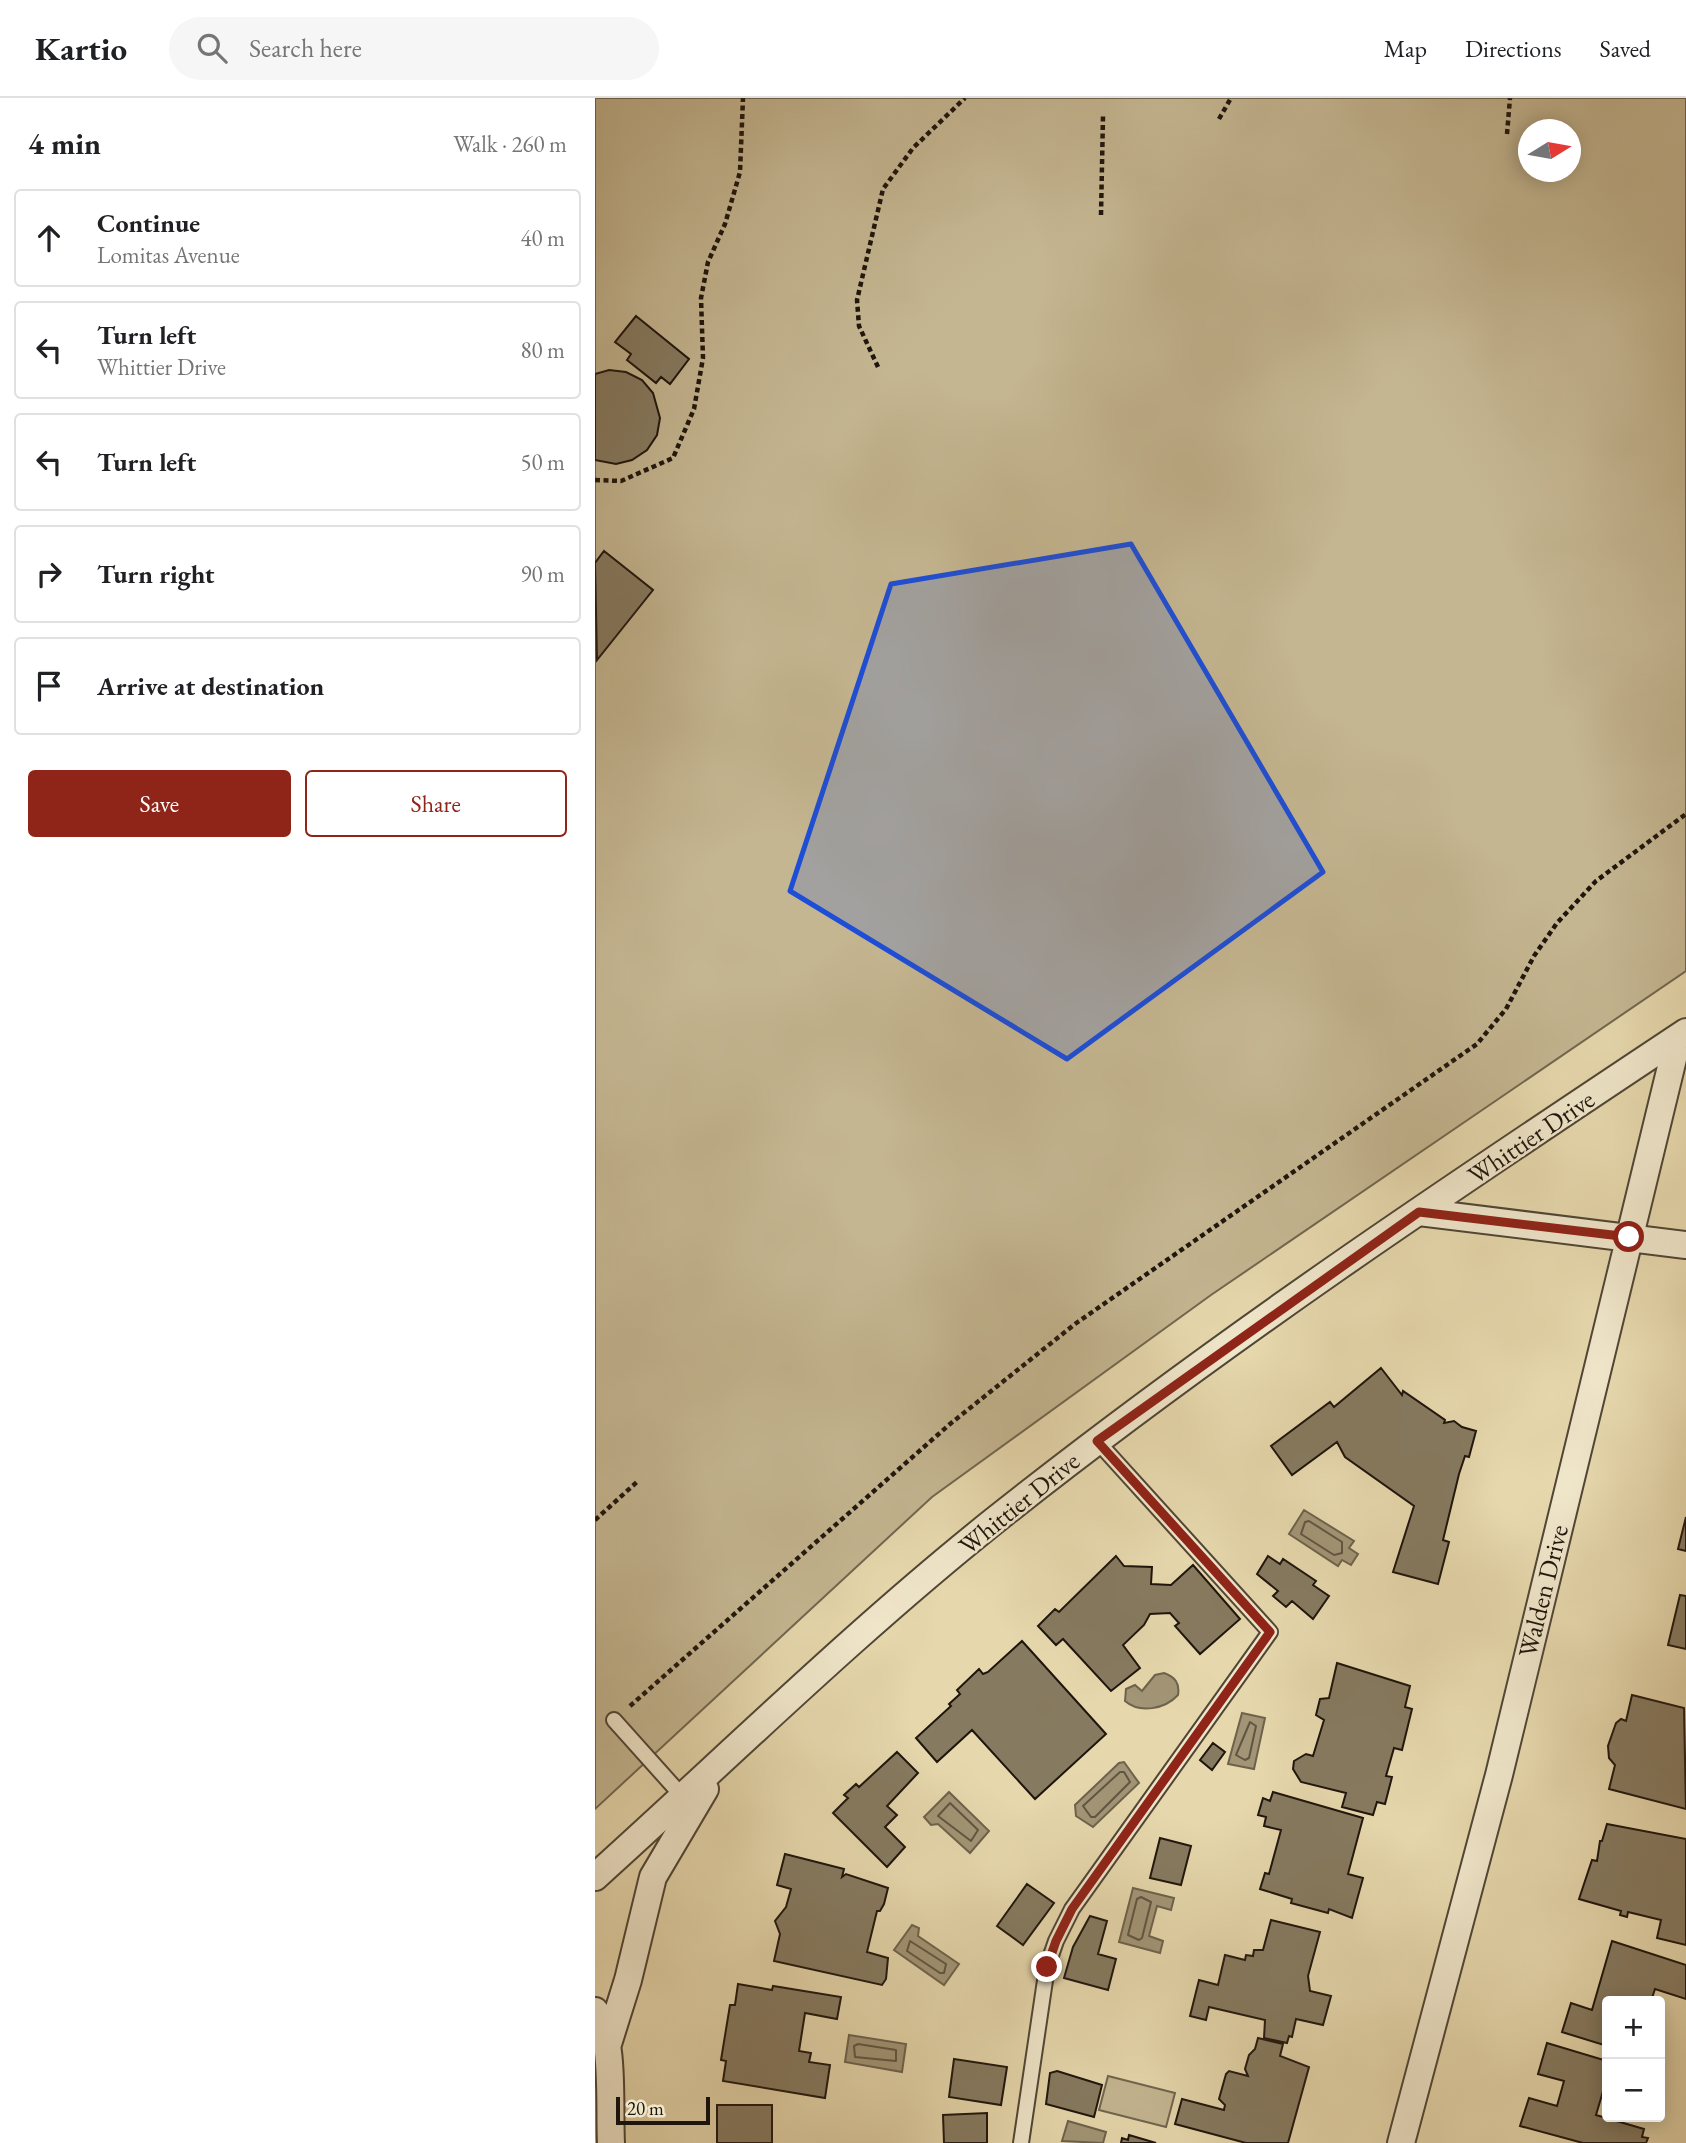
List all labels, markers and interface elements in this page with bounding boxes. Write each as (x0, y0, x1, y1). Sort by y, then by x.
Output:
search box (169, 17, 659, 80)
text: Kartio (35, 27, 127, 70)
icon: search (193, 29, 231, 67)
text: Search here (249, 31, 362, 65)
text: Map (1384, 33, 1427, 64)
text: Directions (1465, 33, 1562, 64)
text: Saved (1600, 33, 1651, 64)
north arrow (1518, 119, 1581, 182)
text: 4 min (28, 124, 101, 163)
text: Walk · 260 m (453, 129, 567, 159)
text: Continue (97, 206, 200, 240)
icon: ahead (30, 219, 68, 257)
text: 40 m (520, 223, 565, 253)
text: Lomitas Avenue (97, 240, 240, 270)
text: Turn left (97, 318, 196, 352)
icon: left (30, 331, 68, 369)
text: 80 m (520, 335, 565, 365)
text: Whittier Drive (97, 352, 226, 382)
icon: left (30, 443, 68, 481)
text: Turn left (97, 445, 196, 479)
text: 50 m (520, 447, 565, 477)
icon: right (30, 555, 68, 593)
text: Turn right (97, 557, 215, 591)
text: 90 m (520, 559, 565, 589)
icon: arrive (30, 667, 68, 705)
text: Arrive at destination (97, 669, 324, 703)
button: Save (28, 770, 291, 837)
button: Share (305, 770, 567, 837)
street label: Whittier Drive (1461, 1082, 1601, 1192)
route start (1613, 1221, 1644, 1252)
street label: Whittier Drive (952, 1444, 1086, 1562)
street label: Walden Drive (1510, 1521, 1576, 1661)
route end (1031, 1951, 1062, 1982)
map controls (1602, 1996, 1665, 2122)
button: + (1602, 1996, 1665, 2059)
button: − (1602, 2059, 1665, 2122)
scale bar (616, 2094, 711, 2126)
text: 20 m (627, 2096, 664, 2121)

